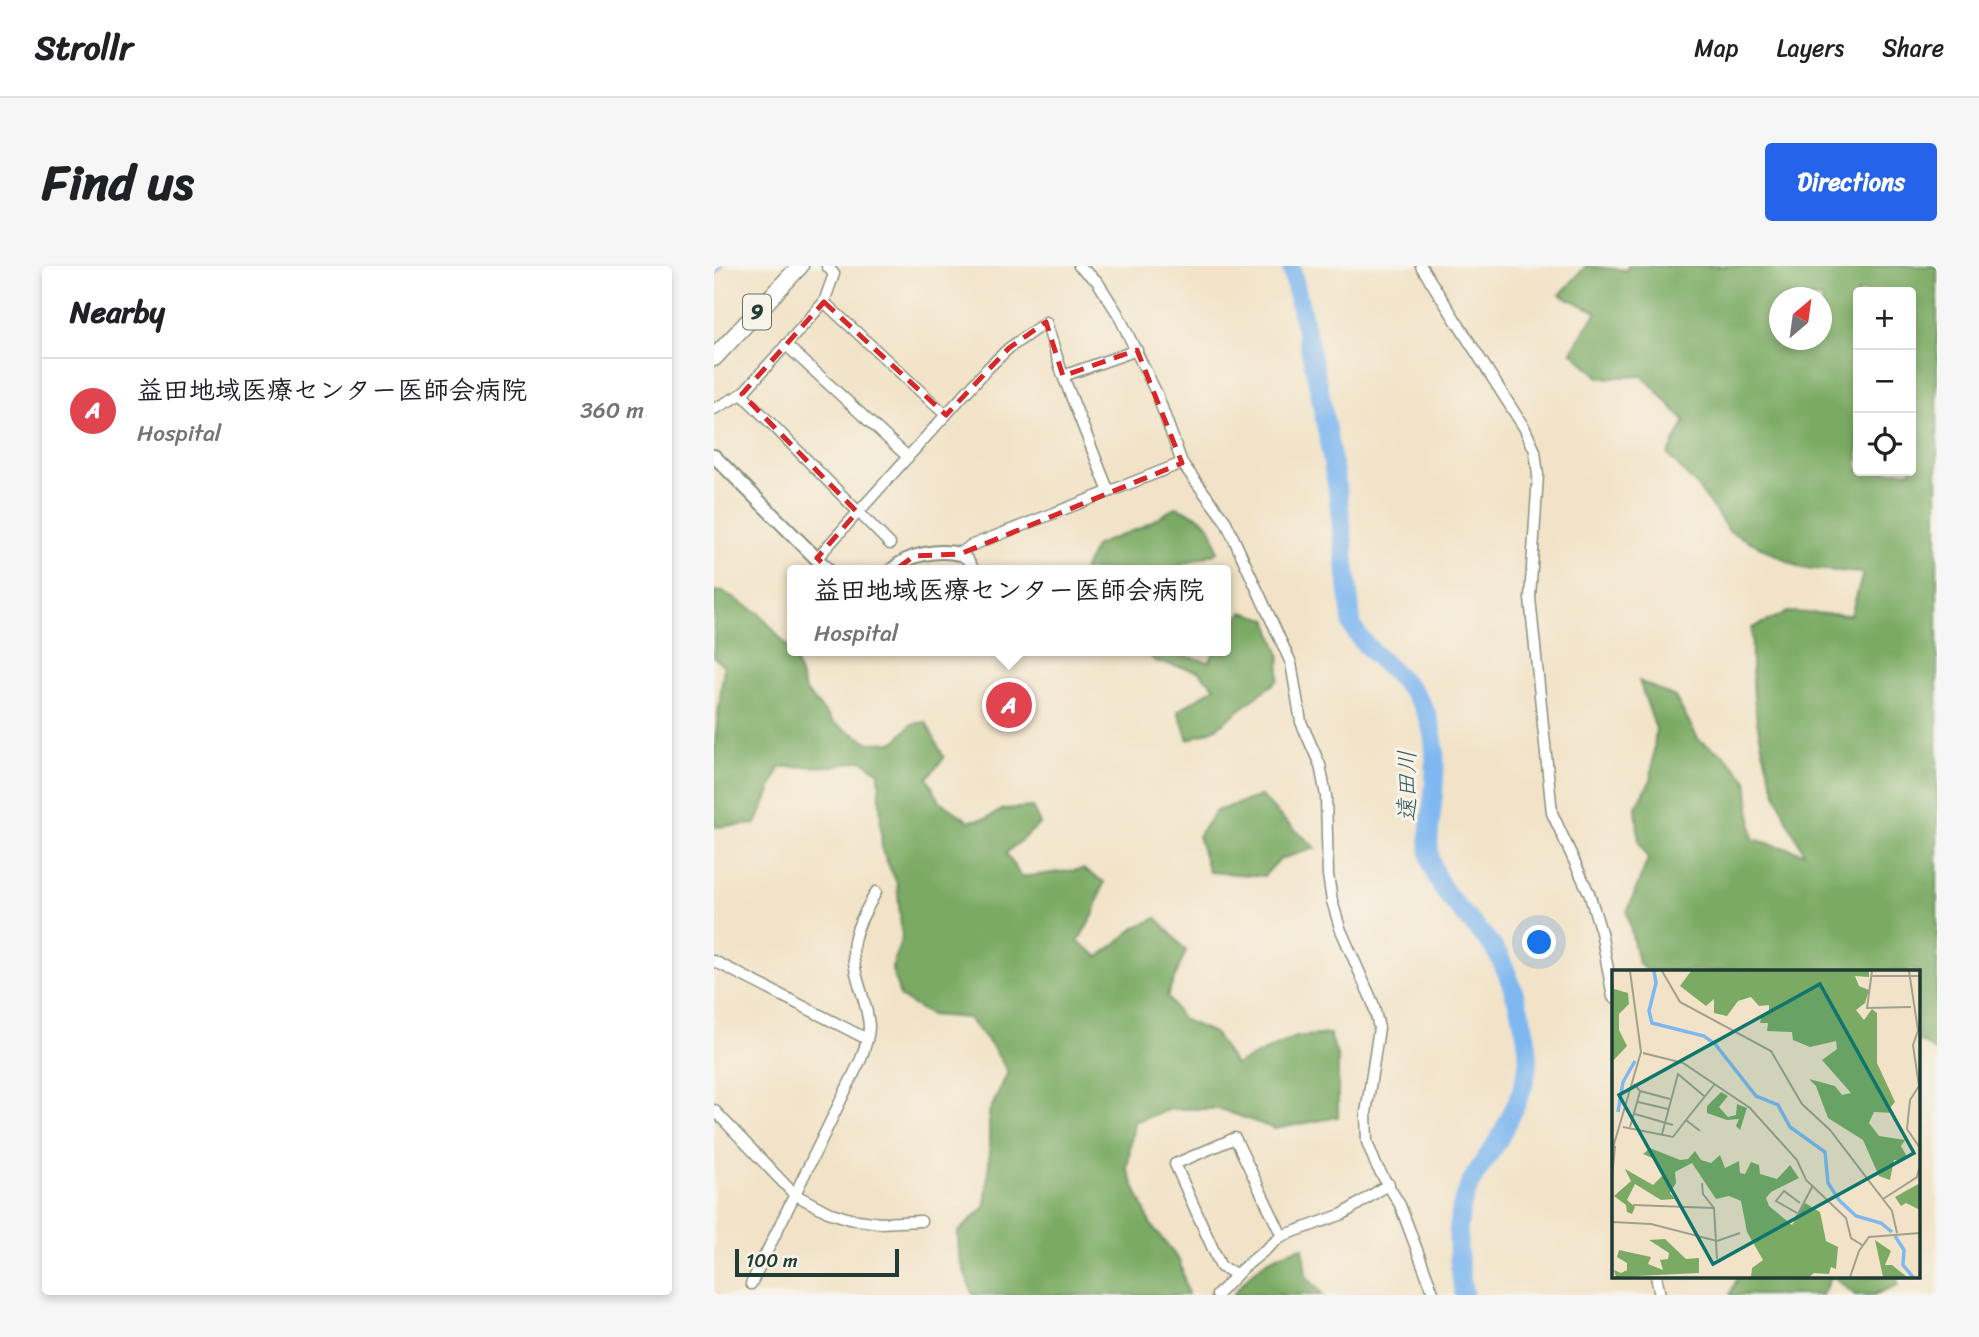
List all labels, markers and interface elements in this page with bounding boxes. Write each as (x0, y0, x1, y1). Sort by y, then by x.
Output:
text: Strollr (35, 19, 133, 77)
text: Map (1694, 27, 1739, 69)
text: Layers (1777, 27, 1844, 69)
text: Share (1882, 27, 1944, 69)
text: Find us (42, 139, 194, 226)
button: Directions (1765, 143, 1937, 221)
text: Nearby (70, 285, 165, 339)
north arrow (1769, 287, 1832, 350)
map controls (1853, 287, 1916, 476)
button: + (1853, 287, 1916, 350)
road number: 9 (743, 294, 771, 330)
button: − (1853, 350, 1916, 413)
text: 益田地域医療センター医師会病院 (137, 367, 527, 413)
text: A (85, 390, 101, 431)
text: 360 m (580, 390, 644, 431)
text: Hospital (137, 413, 221, 454)
button: locate (1853, 413, 1916, 476)
popup (787, 565, 1231, 656)
text: 益田地域医療センター医師会病院 (814, 567, 1204, 613)
text: Hospital (814, 613, 898, 654)
pin: A (986, 679, 1032, 731)
water label: 遠田川 (1386, 750, 1428, 822)
your location (1522, 925, 1556, 959)
inset map (1612, 970, 1920, 1278)
text: 100 m (746, 1244, 798, 1277)
scale bar (735, 1246, 900, 1278)

